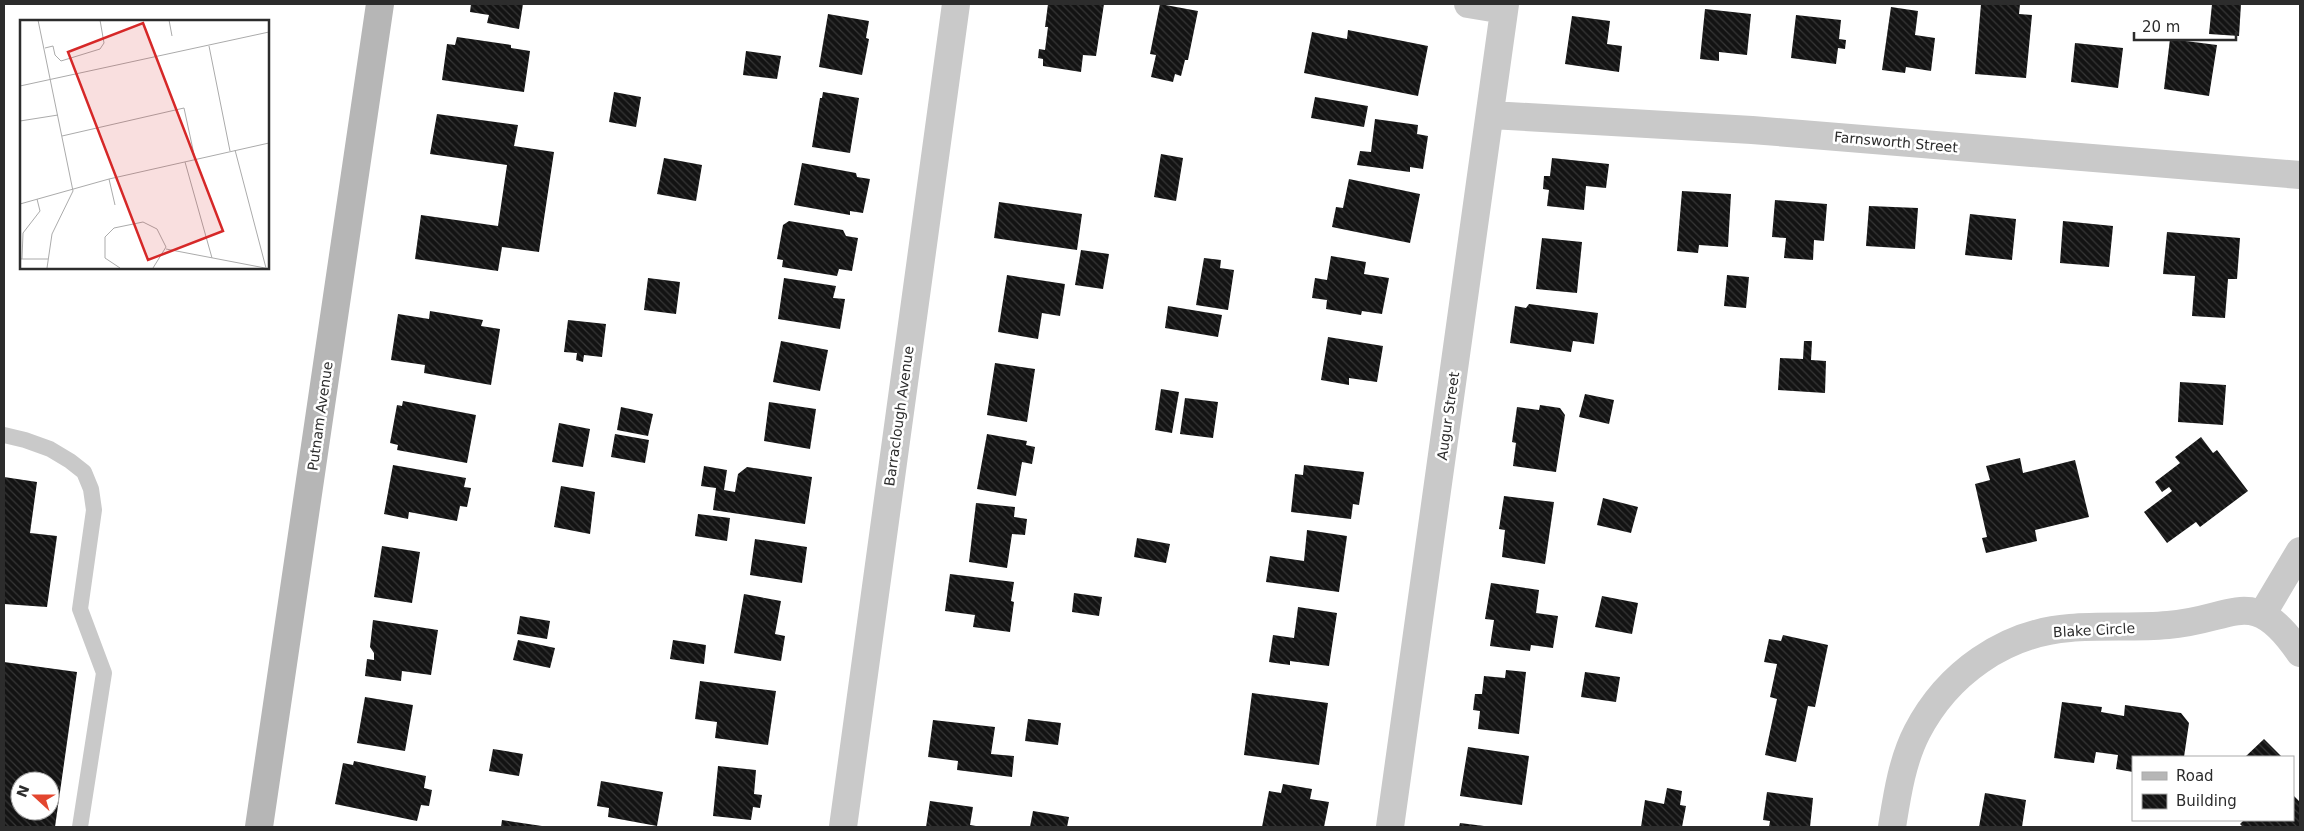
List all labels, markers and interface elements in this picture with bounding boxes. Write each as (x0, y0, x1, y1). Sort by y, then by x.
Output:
scale bar (2134, 10, 2236, 42)
text: 20 m (2142, 18, 2180, 36)
inset map (20, 20, 269, 269)
street label: Farnsworth Street (1833, 129, 1959, 155)
street label: Barraclough Avenue (881, 345, 917, 487)
street label: Putnam Avenue (304, 360, 336, 472)
street label: Augur Street (1434, 370, 1462, 461)
street label: Blake Circle (2053, 620, 2135, 640)
legend (2132, 756, 2294, 821)
text: Road (2176, 767, 2214, 785)
north arrow (10, 771, 60, 821)
text: N (13, 783, 32, 800)
text: Building (2176, 792, 2237, 810)

